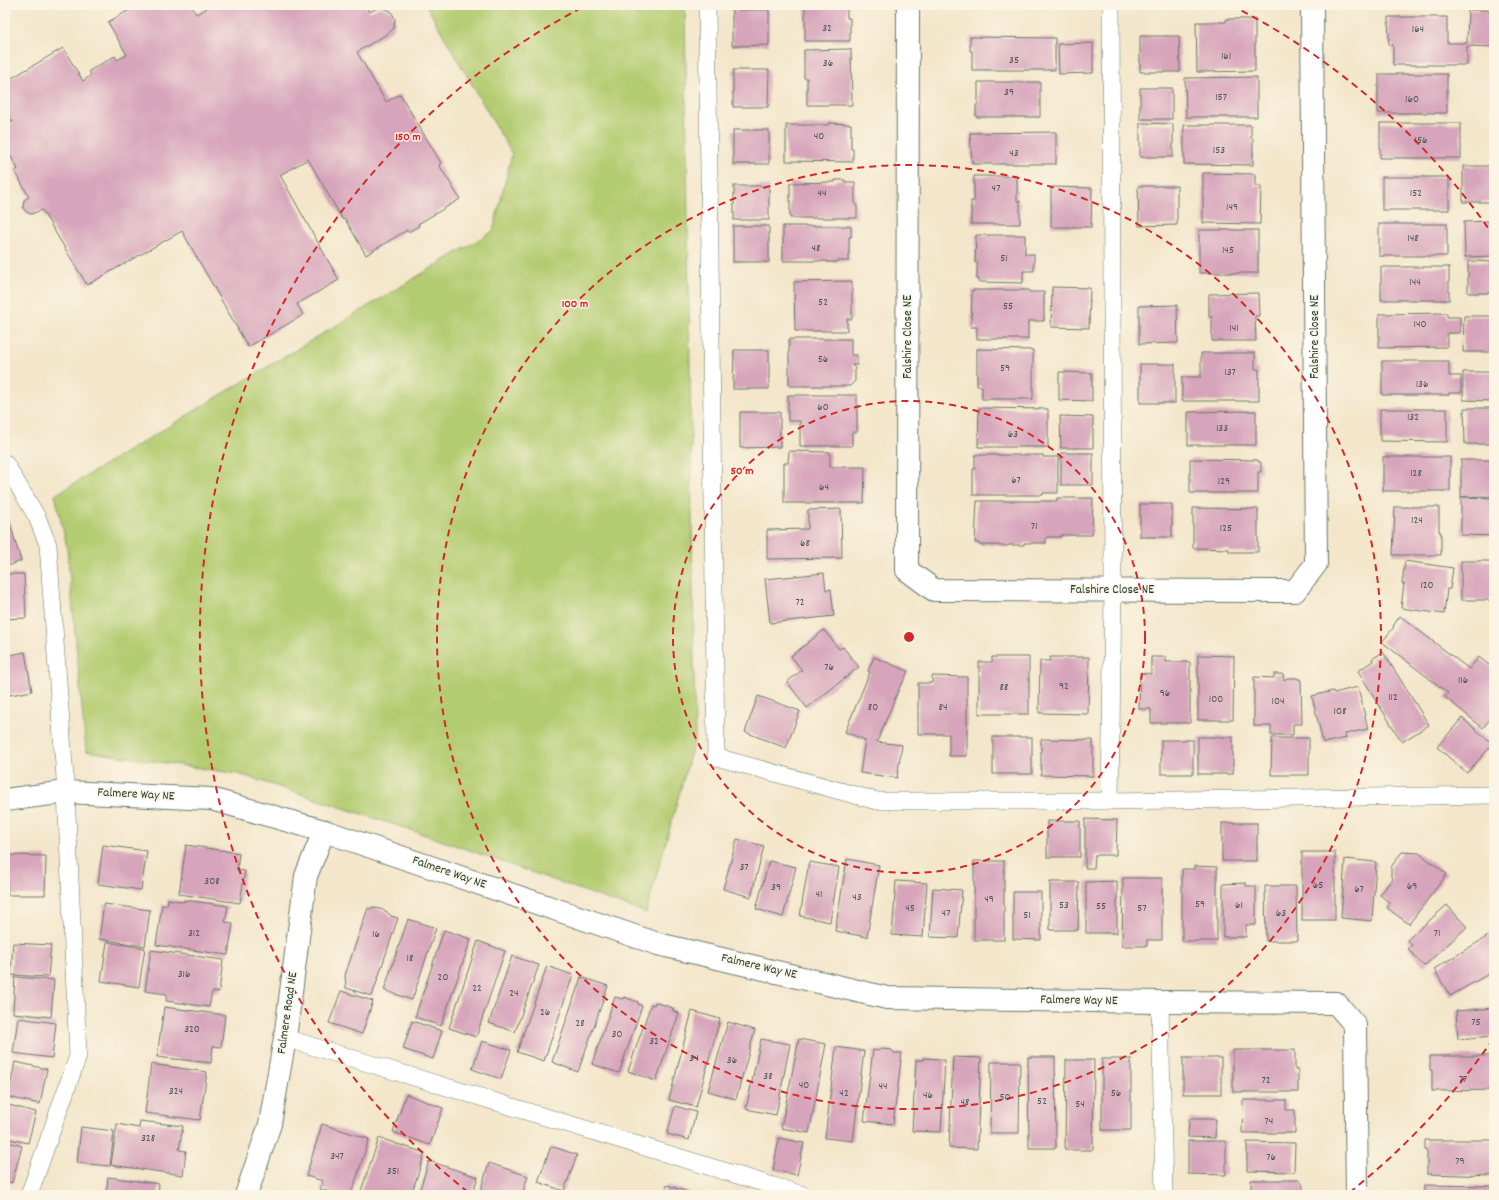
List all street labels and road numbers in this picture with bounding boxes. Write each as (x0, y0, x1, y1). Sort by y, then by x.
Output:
street label: Falshire Close NE (899, 295, 918, 379)
street label: Falshire Close NE (1306, 295, 1325, 379)
street label: Falshire Close NE (1070, 581, 1154, 600)
street label: Falmere Way NE (97, 783, 175, 807)
street label: Falmere Way NE (409, 851, 489, 895)
street label: Falmere Way NE (719, 949, 799, 985)
street label: Falmere Road NE (273, 971, 303, 1055)
street label: Falmere Way NE (1040, 991, 1118, 1011)

